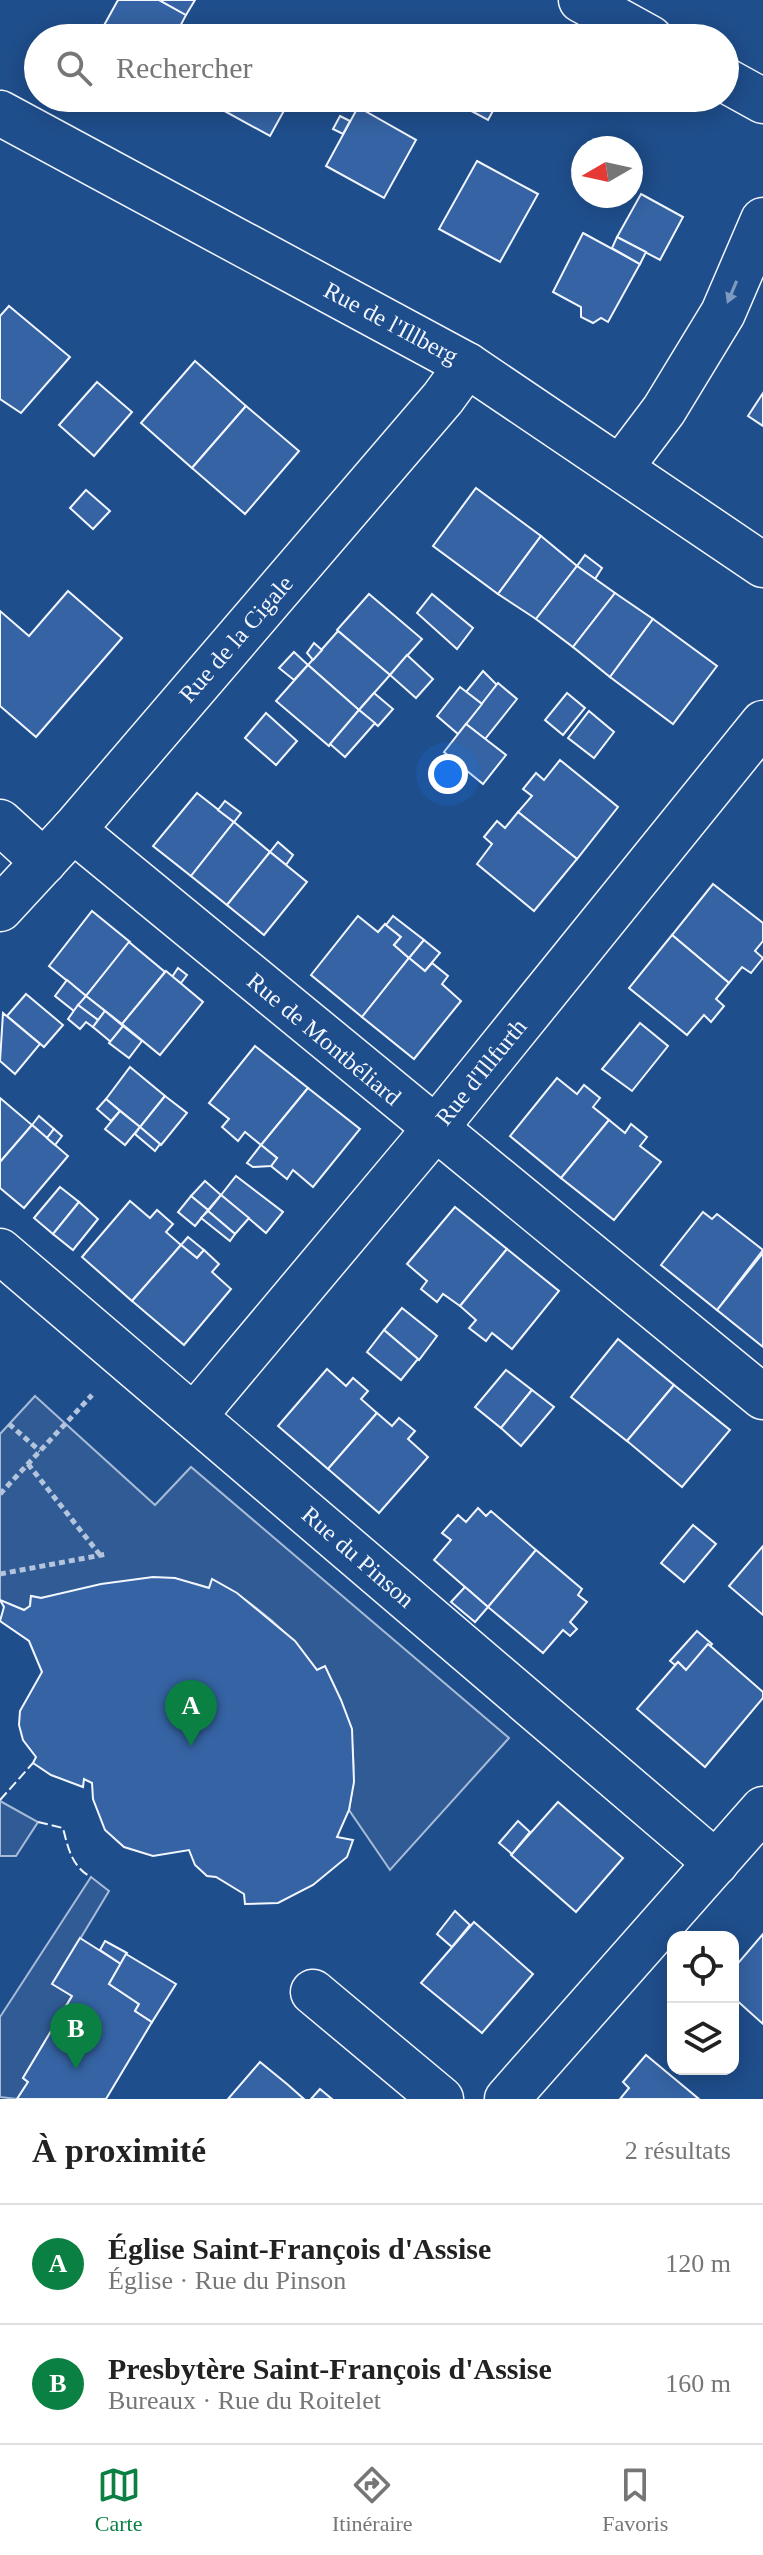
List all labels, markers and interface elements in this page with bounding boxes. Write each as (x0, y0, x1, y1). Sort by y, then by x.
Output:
search box (24, 24, 739, 112)
icon: search (52, 46, 96, 90)
text: Rechercher (116, 51, 253, 84)
north arrow (571, 136, 643, 208)
street label: Rue de l'Illberg (320, 277, 462, 369)
one-way arrow (726, 280, 739, 304)
street label: Rue de la Cigale (174, 570, 298, 708)
your location (428, 754, 468, 794)
street label: Rue de Montbéliard (242, 967, 406, 1111)
street label: Rue d'Illfurth (430, 1014, 532, 1130)
street label: Rue du Pinson (297, 1501, 419, 1613)
pin: A (165, 1680, 217, 1746)
map controls (667, 1931, 739, 2075)
button: locate (667, 1931, 739, 2003)
pin: B (50, 2003, 102, 2069)
button: layers (667, 2003, 739, 2075)
text: À proximité (32, 2132, 206, 2169)
text: 2 résultats (625, 2136, 731, 2165)
text: Église Saint-François d'Assise (108, 2232, 491, 2265)
text: A (49, 2249, 67, 2278)
text: 120 m (665, 2249, 731, 2278)
text: Église · Rue du Pinson (108, 2266, 346, 2295)
text: Presbytère Saint-François d'Assise (108, 2352, 552, 2385)
text: B (49, 2369, 67, 2398)
text: 160 m (665, 2369, 731, 2398)
text: Bureaux · Rue du Roitelet (108, 2386, 381, 2415)
tab: Carte (95, 2463, 142, 2537)
tab: Itinéraire (332, 2463, 413, 2537)
tab: Favoris (602, 2463, 668, 2537)

